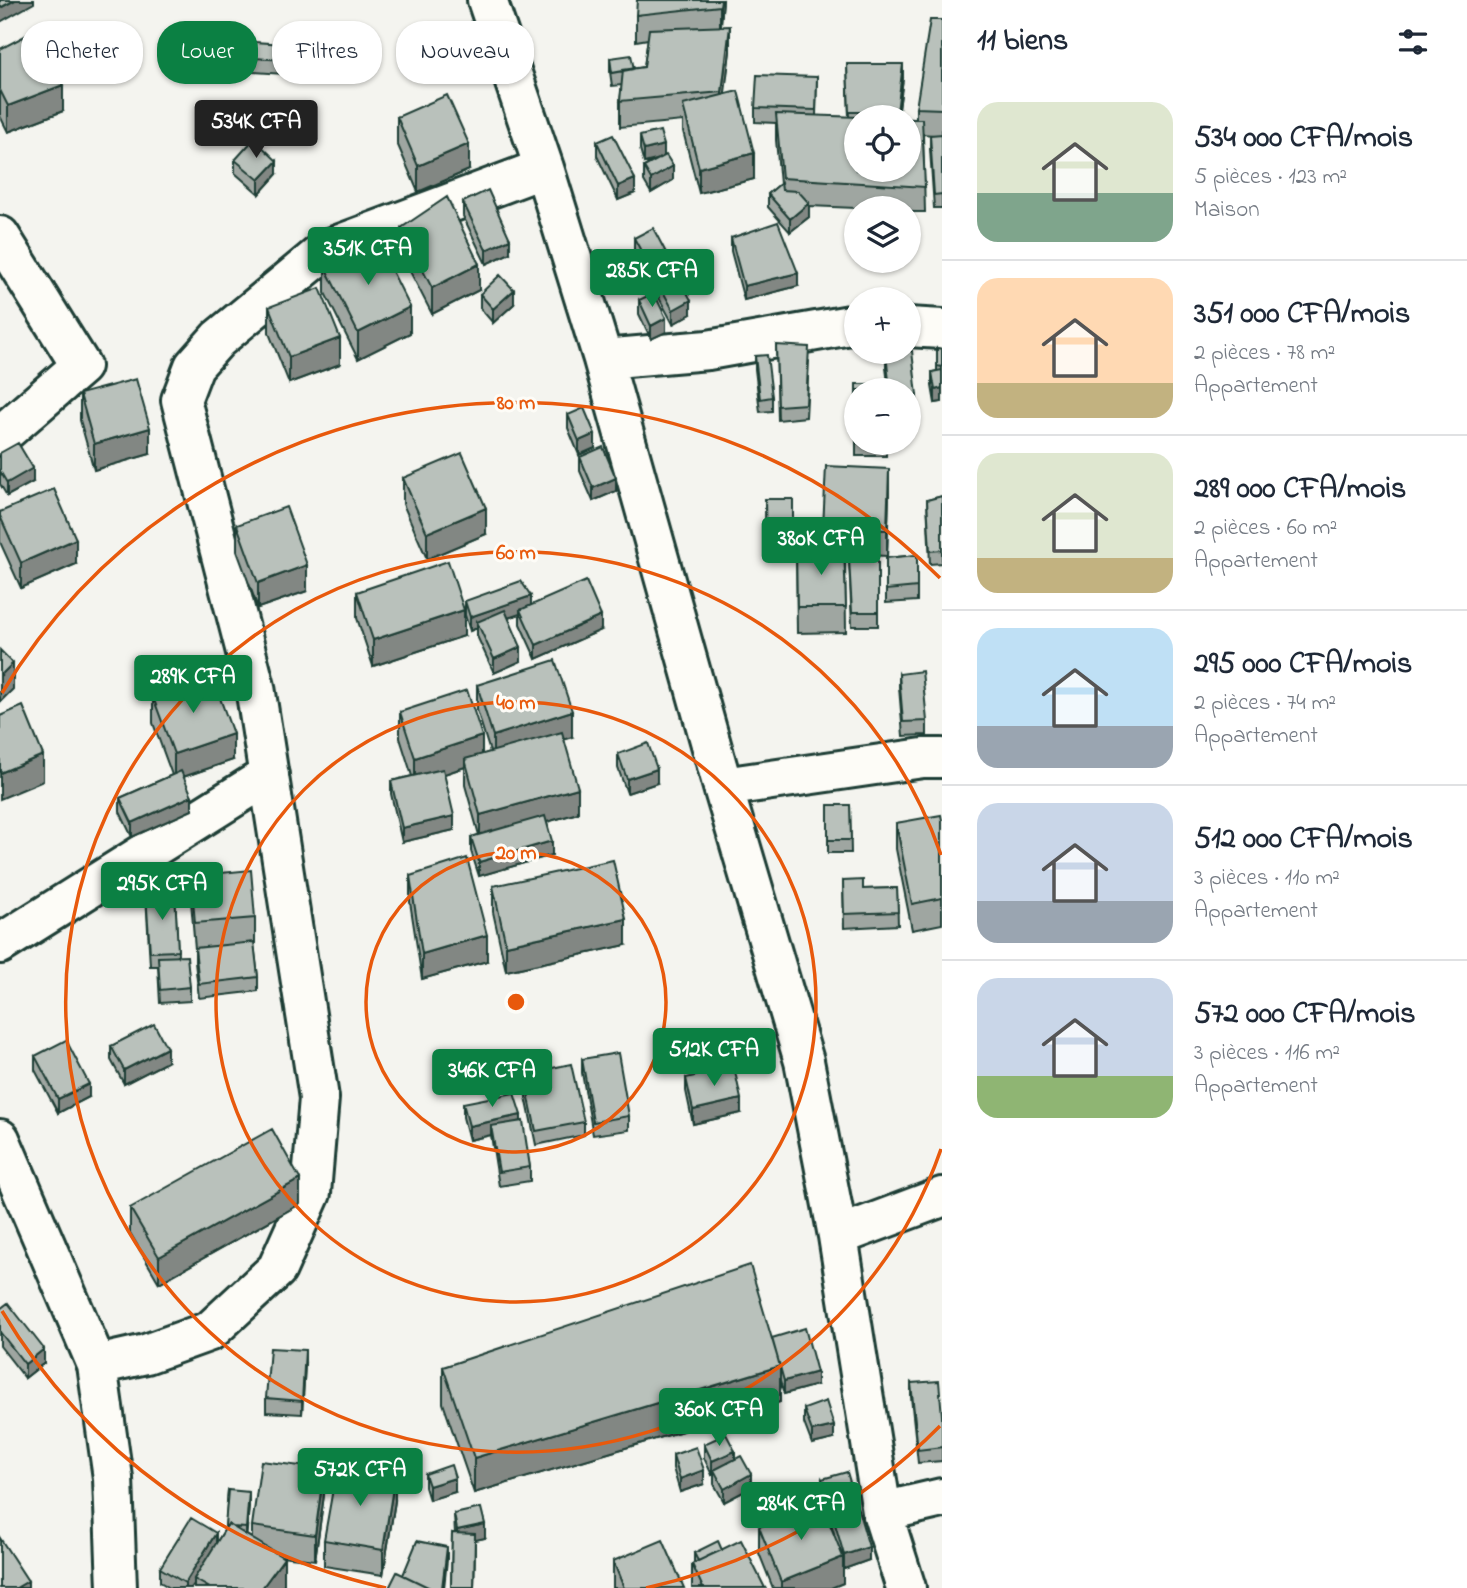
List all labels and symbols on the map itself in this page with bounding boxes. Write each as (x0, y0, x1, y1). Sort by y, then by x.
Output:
pin: 534K CFA (184, 100, 328, 160)
pin: 351K CFA (296, 228, 440, 287)
pin: 285K CFA (580, 250, 724, 309)
text: 80 m (496, 389, 535, 419)
pin: 380K CFA (749, 518, 893, 577)
text: 60 m (496, 539, 536, 569)
pin: 289K CFA (121, 656, 265, 715)
text: 40 m (496, 689, 536, 719)
text: 20 m (494, 839, 537, 869)
pin: 295K CFA (90, 862, 234, 922)
centre of rings (504, 990, 528, 1014)
pin: 512K CFA (642, 1028, 786, 1088)
pin: 346K CFA (420, 1050, 564, 1109)
pin: 360K CFA (647, 1388, 791, 1448)
pin: 572K CFA (288, 1448, 432, 1508)
pin: 284K CFA (729, 1482, 873, 1542)

